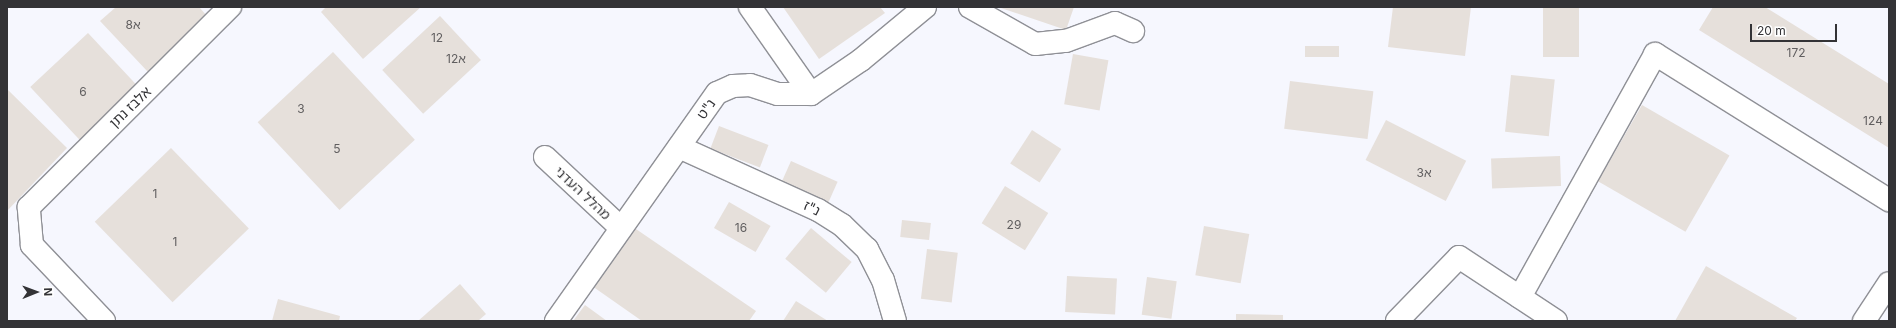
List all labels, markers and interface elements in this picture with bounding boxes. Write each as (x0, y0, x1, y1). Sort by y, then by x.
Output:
scale bar (1752, 16, 1839, 42)
house number: 8א (125, 18, 141, 32)
text: 20 m (1757, 23, 1786, 38)
house number: 12 (431, 31, 443, 45)
house number: 172 (1787, 46, 1805, 60)
house number: 12א (446, 52, 466, 66)
street label: אלבז נתן (106, 83, 154, 131)
house number: 6 (79, 85, 87, 99)
street label: נ"ט (693, 96, 719, 122)
house number: 3 (297, 102, 305, 116)
house number: 124 (1863, 114, 1883, 128)
house number: 5 (333, 142, 341, 156)
street label: מהלל העדני (551, 163, 615, 223)
house number: 3א (1417, 166, 1431, 180)
house number: 1 (153, 187, 157, 201)
street label: נ"ז (801, 197, 823, 219)
house number: 29 (1007, 218, 1021, 232)
house number: 16 (735, 221, 747, 235)
house number: 1 (173, 235, 177, 249)
north arrow (16, 272, 56, 312)
text: N (41, 287, 55, 296)

